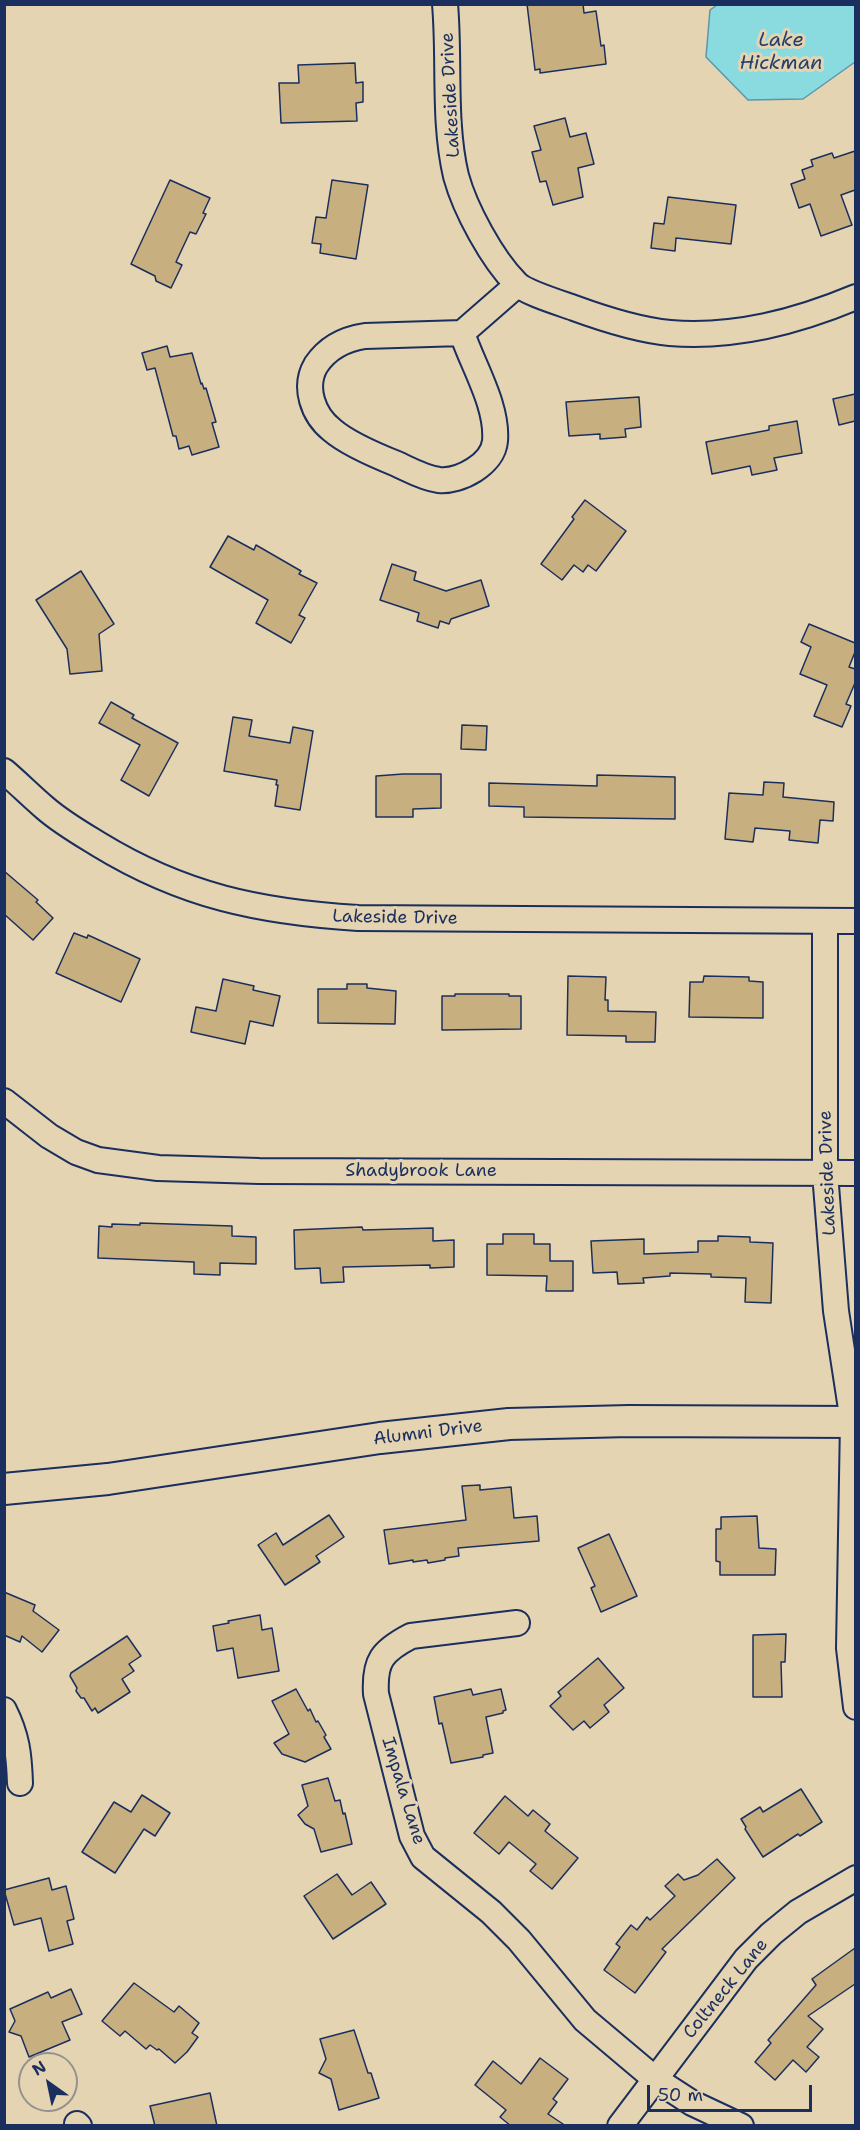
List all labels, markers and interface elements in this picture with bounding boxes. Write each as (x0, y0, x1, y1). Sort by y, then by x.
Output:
water label: Lake Hickman (739, 29, 823, 76)
street label: Lakeside Drive (437, 32, 465, 158)
street label: Lakeside Drive (332, 906, 458, 930)
street label: Lakeside Drive (815, 1110, 841, 1236)
street label: Shadybrook Lane (345, 1160, 497, 1182)
street label: Alumni Drive (372, 1416, 484, 1450)
street label: Impala Lane (376, 1735, 430, 1847)
street label: Coltneck Lane (679, 1935, 773, 2043)
north arrow (18, 2052, 78, 2112)
text: N (28, 2056, 50, 2080)
scale bar (650, 2073, 815, 2111)
text: 50 m (658, 2083, 703, 2107)

